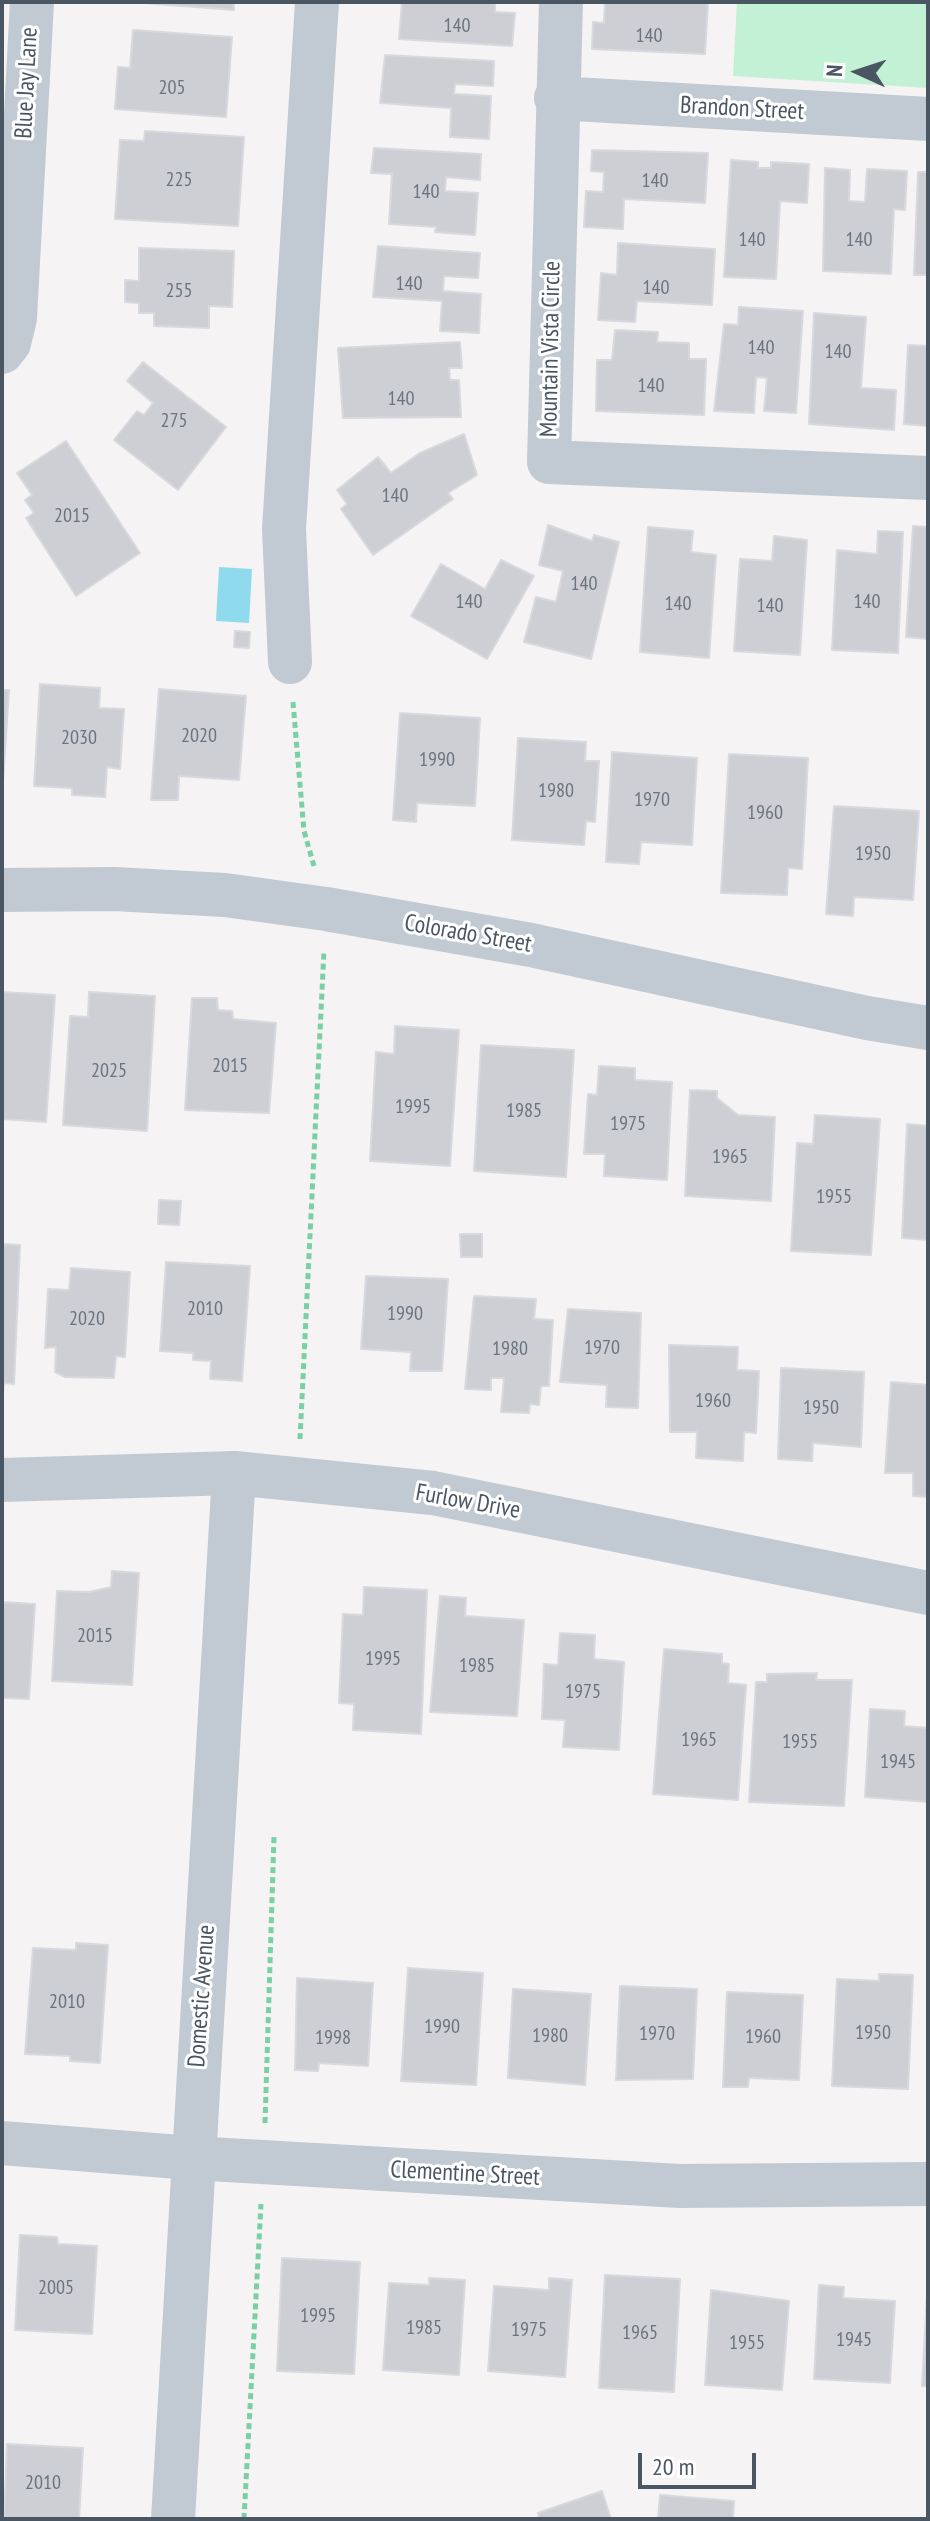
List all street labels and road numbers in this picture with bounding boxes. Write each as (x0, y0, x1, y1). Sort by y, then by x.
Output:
street label: Blue Jay Lane (10, 27, 44, 139)
street label: Brandon Street (679, 91, 805, 127)
street label: Mountain Vista Circle (535, 261, 567, 437)
street label: Colorado Street (402, 909, 534, 959)
street label: Furlow Drive (414, 1479, 522, 1525)
street label: Domestic Avenue (183, 1924, 221, 2068)
street label: Clementine Street (390, 2156, 540, 2192)

